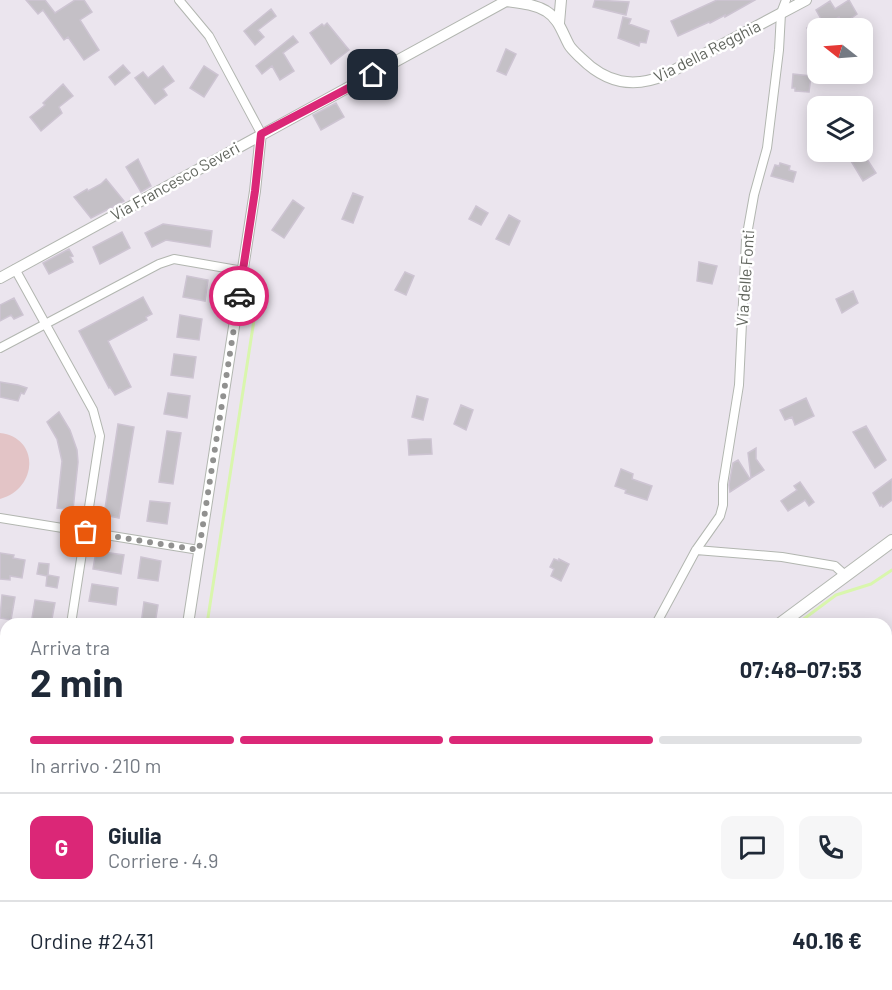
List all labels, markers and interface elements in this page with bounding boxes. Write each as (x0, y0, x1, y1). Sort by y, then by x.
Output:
street label: Via della Regghia (650, 15, 763, 86)
north arrow (807, 18, 873, 84)
map controls (807, 18, 873, 162)
pin (347, 49, 398, 100)
icon: home (356, 58, 389, 91)
button: layers (807, 96, 873, 162)
street label: Via Francesco Severi (107, 137, 242, 224)
street label: Via delle Fonti (732, 229, 757, 327)
courier (209, 266, 269, 326)
icon: car (223, 280, 256, 313)
pin (60, 506, 111, 557)
icon: bag (69, 515, 102, 548)
text: Arriva tra (30, 635, 110, 659)
text: 07:48–07:53 (740, 656, 862, 682)
text: 2 min (30, 658, 123, 705)
text: In arrivo · 210 m (30, 753, 161, 777)
button: chat (721, 816, 784, 879)
button: phone (799, 816, 862, 879)
text: Giulia (108, 822, 162, 848)
text: G (55, 834, 68, 860)
text: Corriere · 4.9 (108, 848, 218, 872)
text: Ordine #2431 (30, 927, 154, 953)
text: 40.16 € (792, 927, 862, 953)

